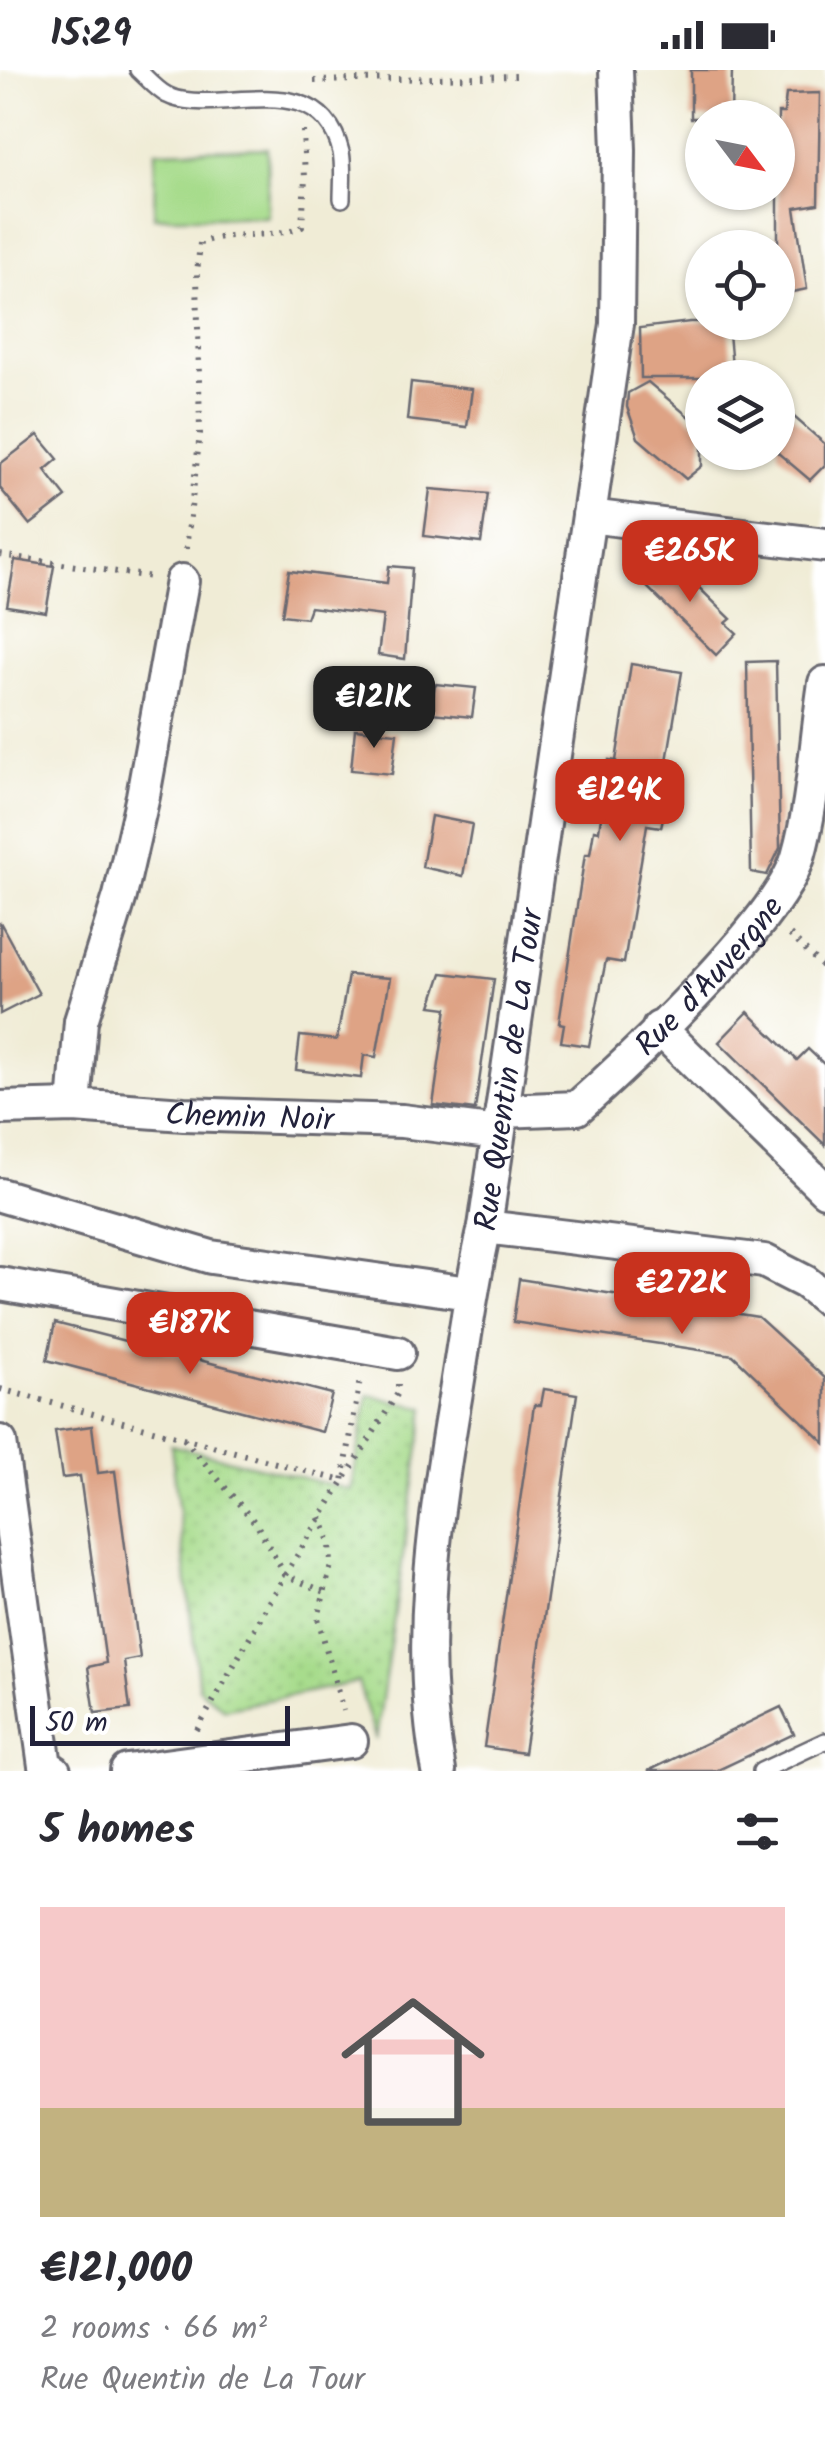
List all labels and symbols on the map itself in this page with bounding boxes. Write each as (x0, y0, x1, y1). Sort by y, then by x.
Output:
north arrow (685, 100, 795, 210)
pin: €265K (620, 520, 760, 605)
pin: €121K (304, 666, 444, 751)
pin: €124K (550, 759, 690, 844)
street label: Rue d'Auvergne (624, 886, 798, 1070)
street label: Rue Quentin de La Tour (462, 903, 560, 1234)
street label: Chemin Noir (164, 1090, 337, 1147)
pin: €272K (612, 1252, 752, 1337)
pin: €187K (120, 1292, 260, 1377)
scale bar (30, 1701, 290, 1746)

